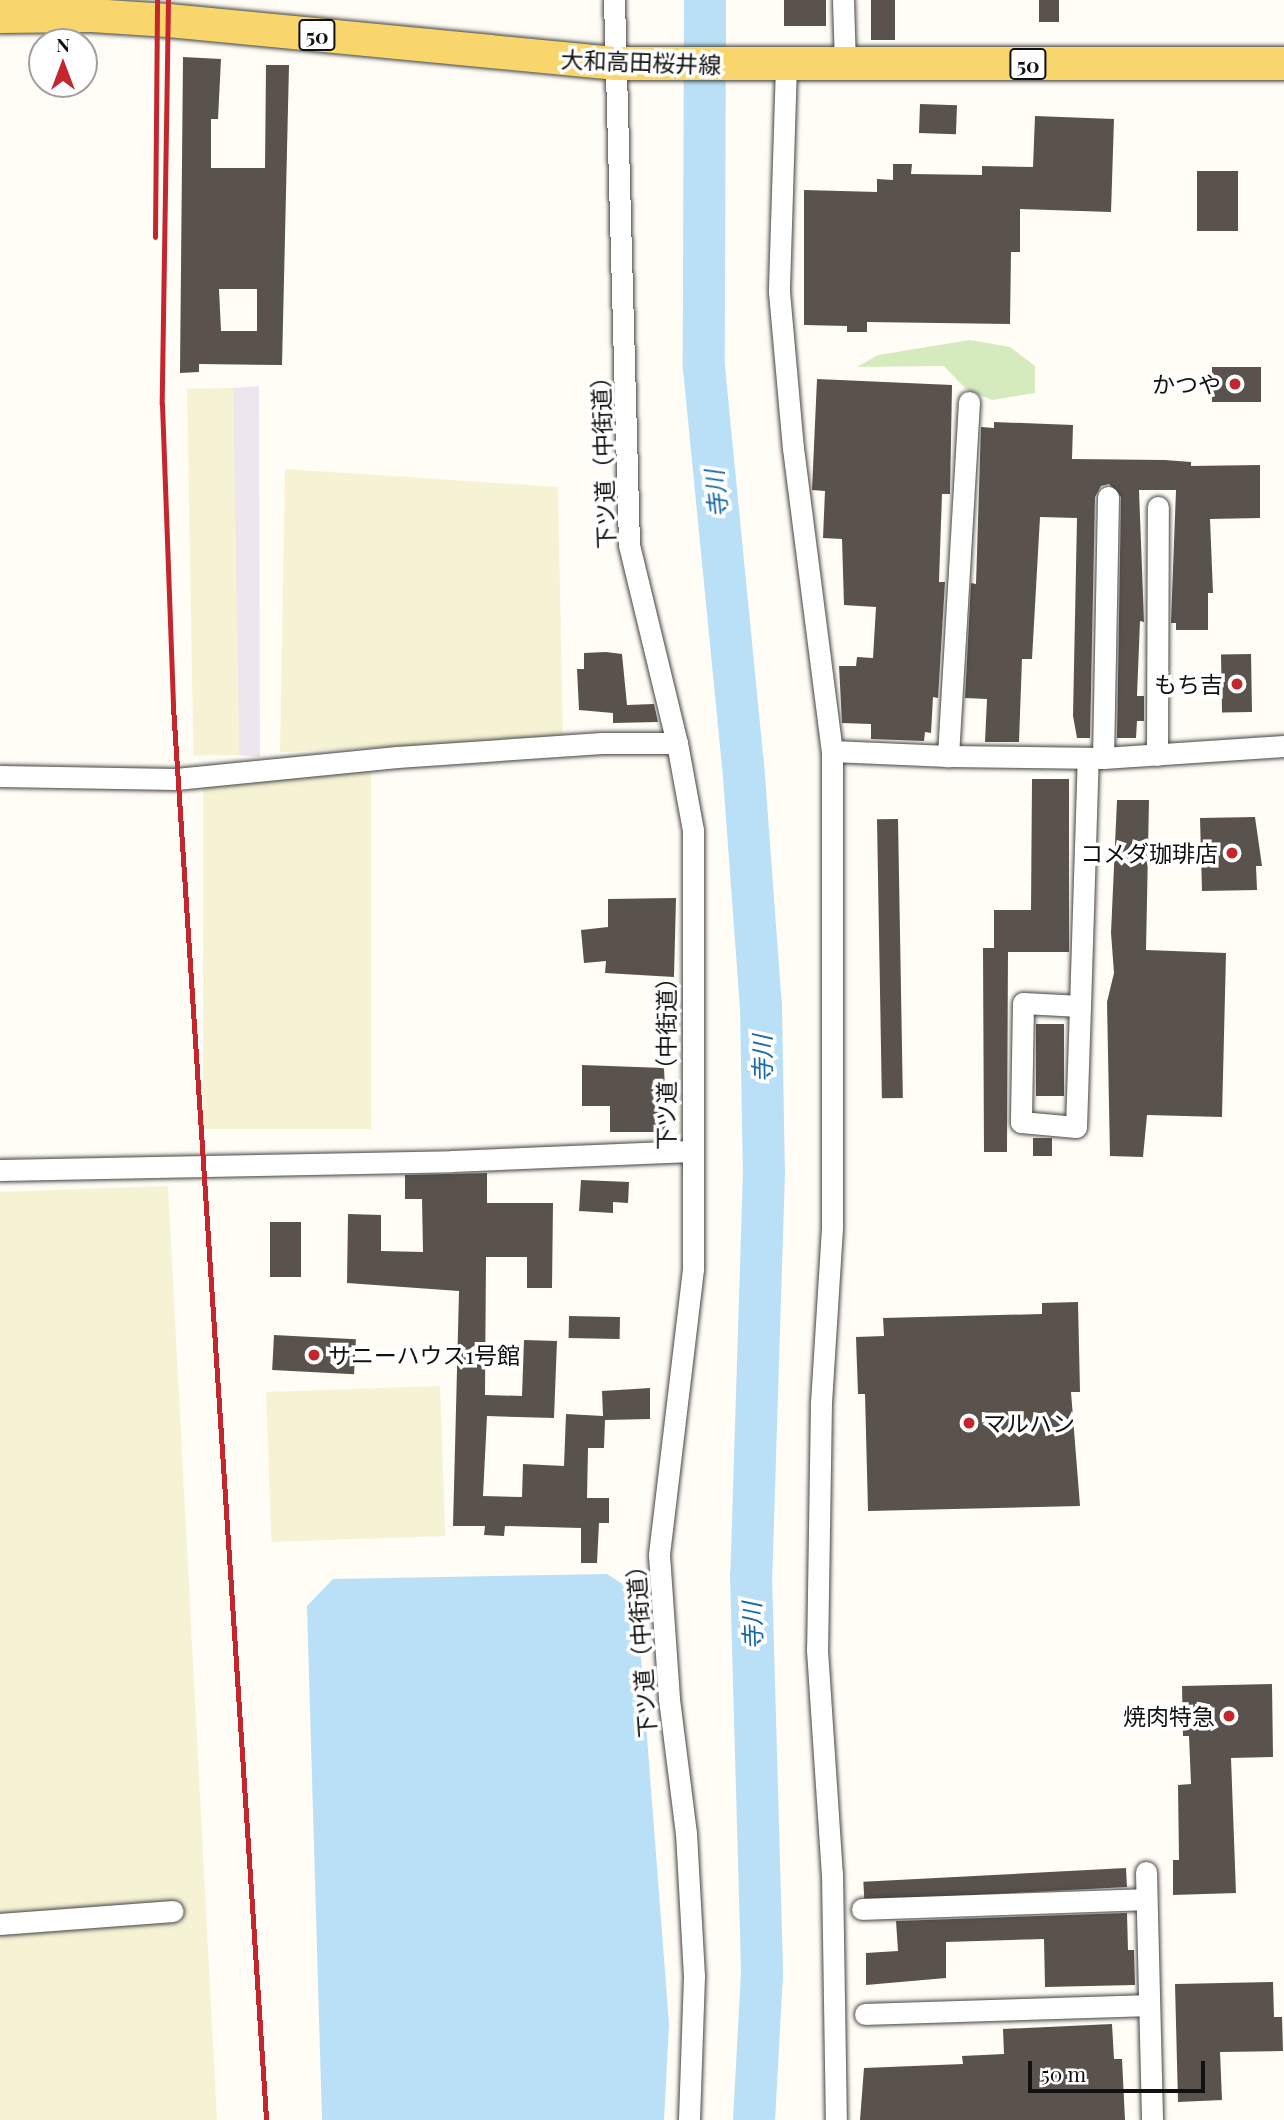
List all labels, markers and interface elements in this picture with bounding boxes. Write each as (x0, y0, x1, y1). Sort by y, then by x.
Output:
road number: 50 (298, 18, 336, 52)
north arrow (28, 28, 98, 98)
text: N (56, 31, 70, 57)
street label: 大和高田桜井線 (560, 45, 722, 79)
road number: 50 (1009, 46, 1047, 82)
street label: 下ツ道（中街道） (586, 365, 620, 549)
place label: かつや (1152, 370, 1221, 398)
marker: かつや (1227, 376, 1243, 392)
water label: 寺川 (699, 469, 733, 519)
place label: もち吉 (1154, 670, 1223, 698)
marker: もち吉 (1229, 676, 1245, 692)
place label: コメダ珈琲店 (1080, 839, 1218, 867)
marker: コメダ珈琲店 (1224, 845, 1240, 861)
street label: 下ツ道（中街道） (652, 966, 680, 1150)
water label: 寺川 (747, 1035, 777, 1083)
place label: サニーハウス1号館 (328, 1341, 521, 1369)
marker: サニーハウス1号館 (306, 1347, 322, 1363)
place label: マルハン (983, 1409, 1075, 1437)
marker: マルハン (961, 1415, 977, 1431)
street label: 下ツ道（中街道） (621, 1553, 661, 1739)
water label: 寺川 (737, 1602, 767, 1650)
place label: 焼肉特急 (1123, 1702, 1215, 1730)
marker: 焼肉特急 (1221, 1708, 1237, 1724)
scale bar (1032, 2046, 1209, 2090)
text: 50 m (1041, 2059, 1086, 2087)

